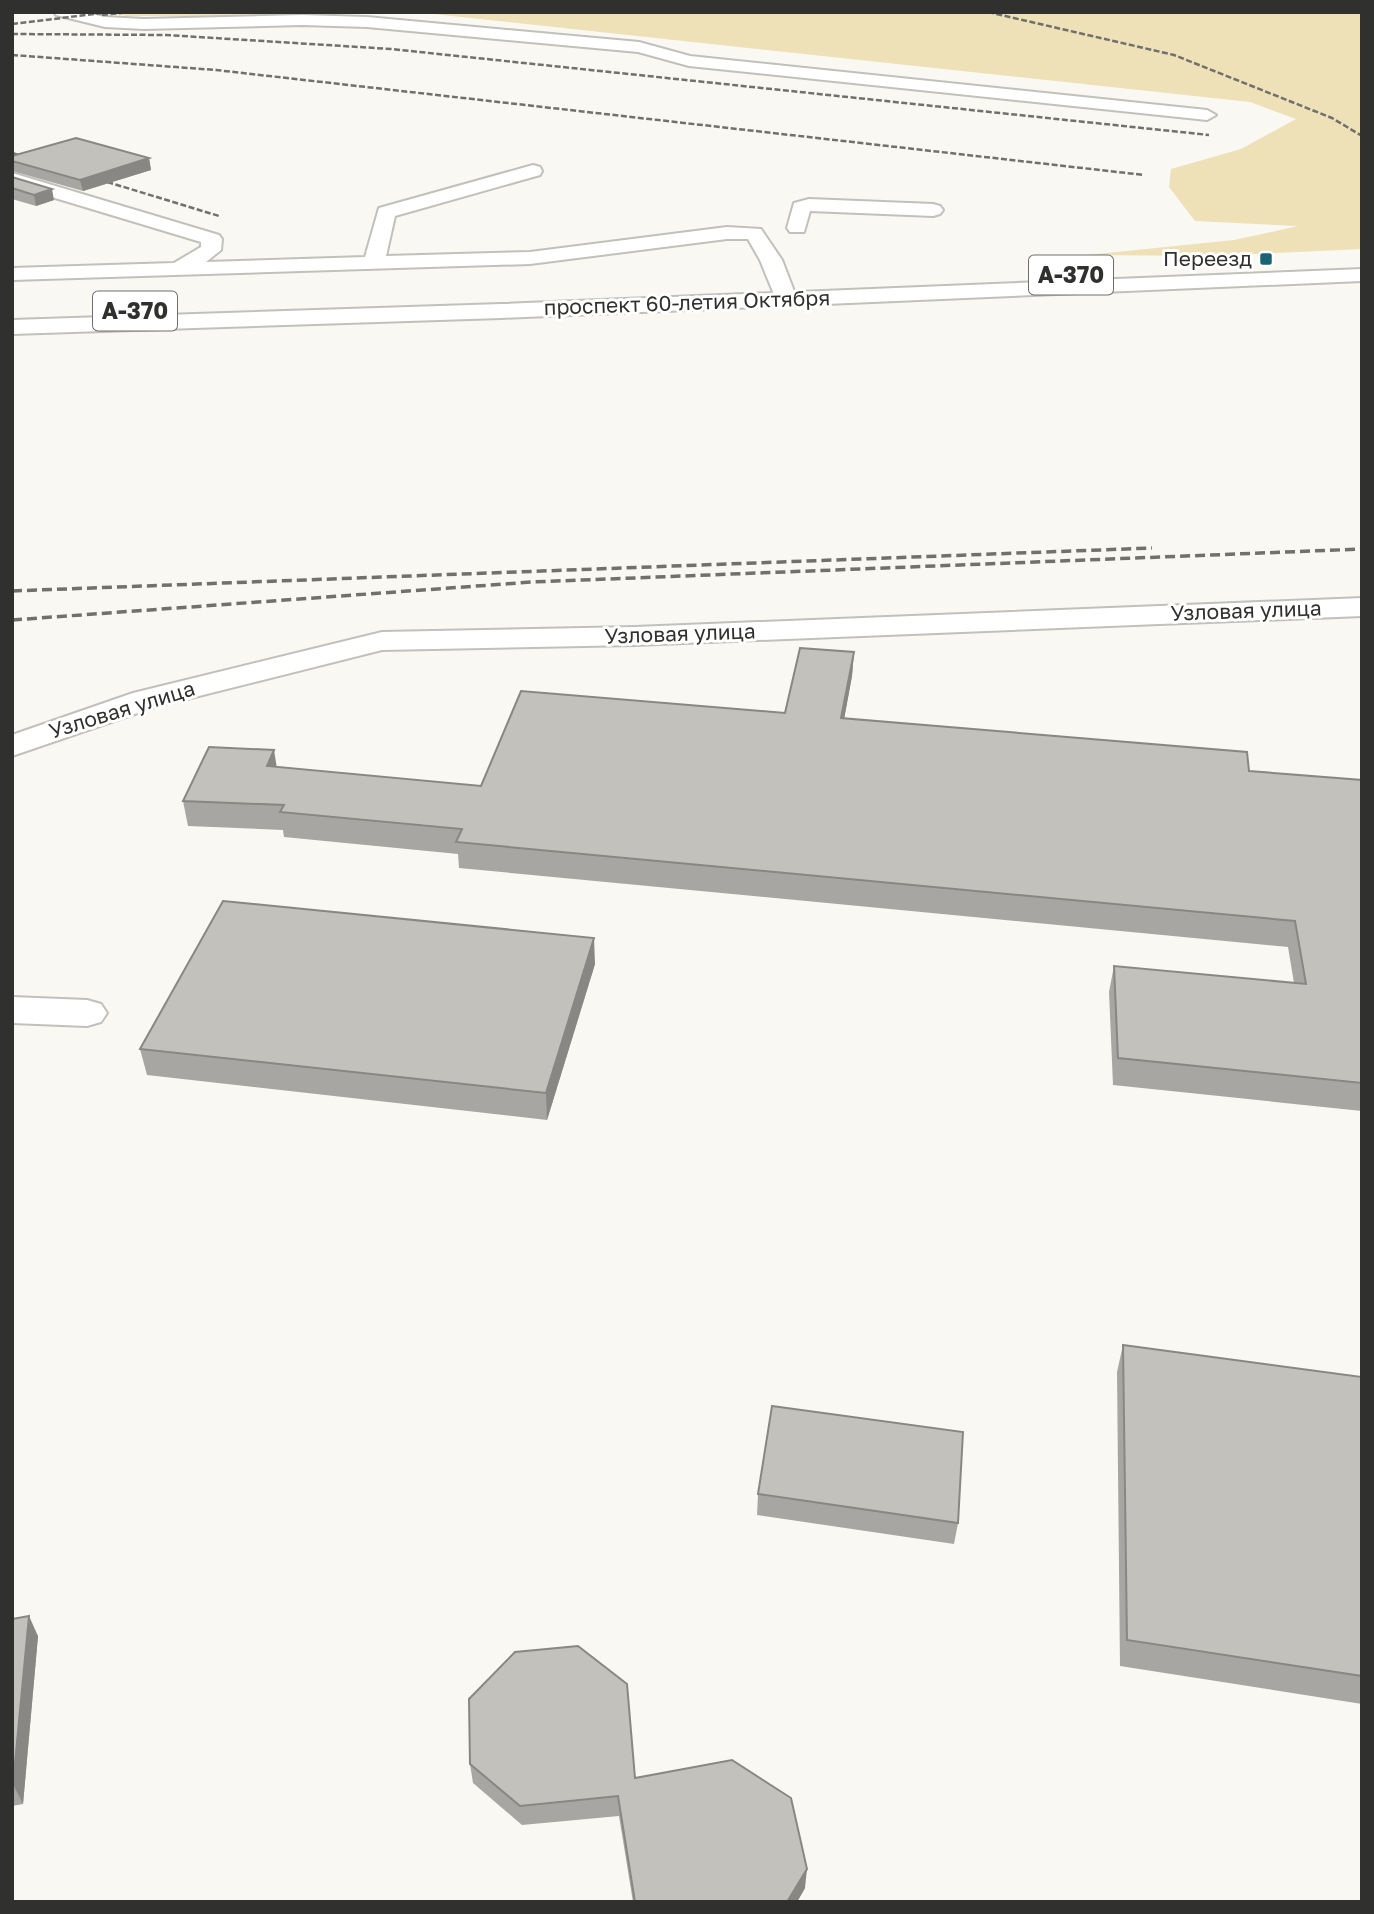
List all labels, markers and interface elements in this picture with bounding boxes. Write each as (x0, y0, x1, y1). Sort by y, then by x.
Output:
place label: Переезд (1163, 245, 1252, 271)
marker: Переезд (1258, 251, 1274, 267)
road number: А-370 (1029, 256, 1113, 294)
street label: проспект 60-летия Октября (543, 284, 831, 320)
road number: А-370 (93, 292, 177, 330)
street label: Узловая улица (1170, 594, 1322, 626)
street label: Узловая улица (604, 617, 756, 649)
street label: Узловая улица (46, 675, 198, 744)

